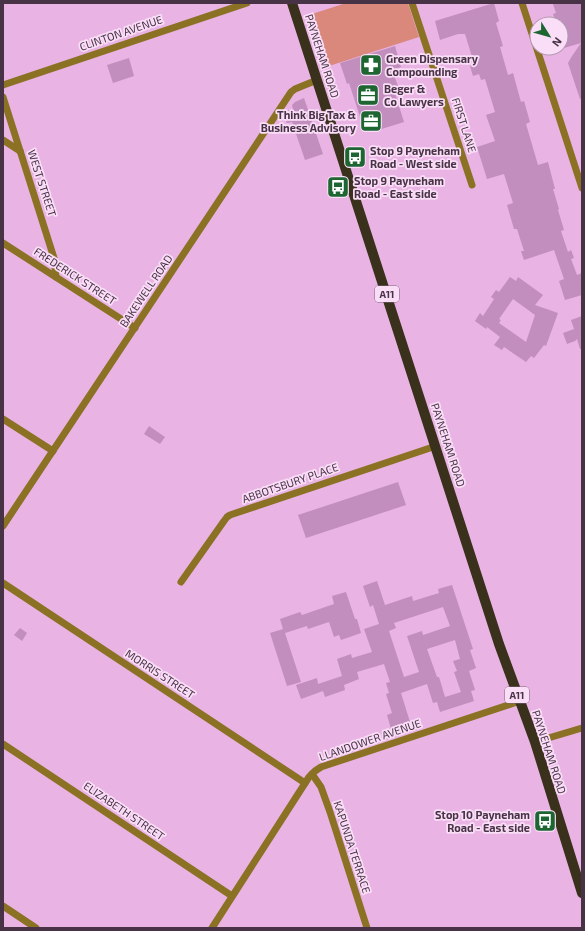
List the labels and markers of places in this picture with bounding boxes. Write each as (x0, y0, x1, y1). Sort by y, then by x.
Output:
pharmacy icon: Green Dispensary Compounding (358, 52, 384, 78)
place label: Green Dispensary Compounding (386, 52, 479, 78)
office icon: Beger & Co Lawyers (355, 82, 381, 108)
place label: Beger & Co Lawyers (384, 82, 444, 109)
place label: Think Big Tax & Business Advisory (261, 108, 357, 135)
office icon: Think Big Tax & Business Advisory (358, 108, 384, 134)
bus stop icon: Stop 9 Payneham Road - West side (342, 144, 368, 170)
place label: Stop 9 Payneham Road - West side (370, 144, 460, 170)
bus stop icon: Stop 9 Payneham Road - East side (325, 174, 351, 200)
place label: Stop 9 Payneham Road - East side (354, 174, 444, 200)
place label: Stop 10 Payneham Road - East side (435, 808, 530, 834)
bus stop icon: Stop 10 Payneham Road - East side (532, 808, 558, 834)

